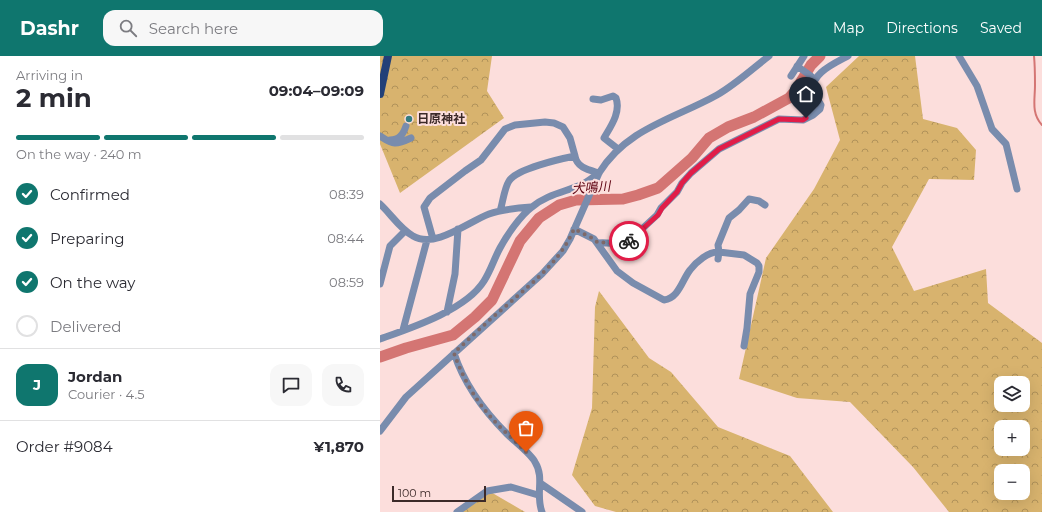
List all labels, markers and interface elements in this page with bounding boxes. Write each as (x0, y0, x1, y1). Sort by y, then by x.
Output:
search box (103, 10, 383, 46)
text: Dashr (20, 17, 79, 40)
icon: search (117, 17, 139, 39)
text: Search here (149, 19, 238, 38)
text: Map (833, 19, 864, 37)
text: Directions (886, 19, 958, 37)
text: Saved (980, 19, 1022, 37)
text: Arriving in (16, 67, 83, 83)
pin (789, 77, 823, 118)
text: 09:04–09:09 (269, 81, 364, 100)
text: 2 min (16, 82, 92, 114)
icon: home (795, 83, 817, 105)
place label: 日原神社 (417, 111, 465, 126)
marker: 日原神社 (404, 114, 414, 124)
text: On the way · 240 m (16, 146, 142, 162)
water label: 犬鳴川 (571, 178, 613, 196)
icon: check (16, 183, 38, 205)
text: Confirmed (50, 185, 130, 204)
text: 08:39 (329, 186, 364, 202)
courier (609, 221, 649, 261)
icon: check (16, 227, 38, 249)
text: Preparing (50, 229, 125, 248)
text: 08:44 (327, 230, 364, 246)
icon: bike (618, 230, 640, 252)
icon: check (16, 271, 38, 293)
text: On the way (50, 273, 135, 292)
text: 08:59 (329, 274, 364, 290)
text: Delivered (50, 317, 122, 336)
button: chat (270, 364, 312, 406)
button: phone (322, 364, 364, 406)
text: Jordan (68, 367, 122, 386)
text: J (33, 375, 41, 394)
map controls (994, 376, 1030, 500)
button: layers (994, 376, 1030, 412)
text: Courier · 4.5 (68, 386, 145, 402)
pin (509, 411, 543, 452)
icon: bag (515, 417, 537, 439)
button: + (994, 420, 1030, 456)
text: Order #9084 (16, 437, 113, 456)
text: ¥1,870 (313, 437, 364, 456)
button: − (994, 464, 1030, 500)
scale bar (392, 484, 486, 503)
text: 100 m (398, 486, 431, 500)

